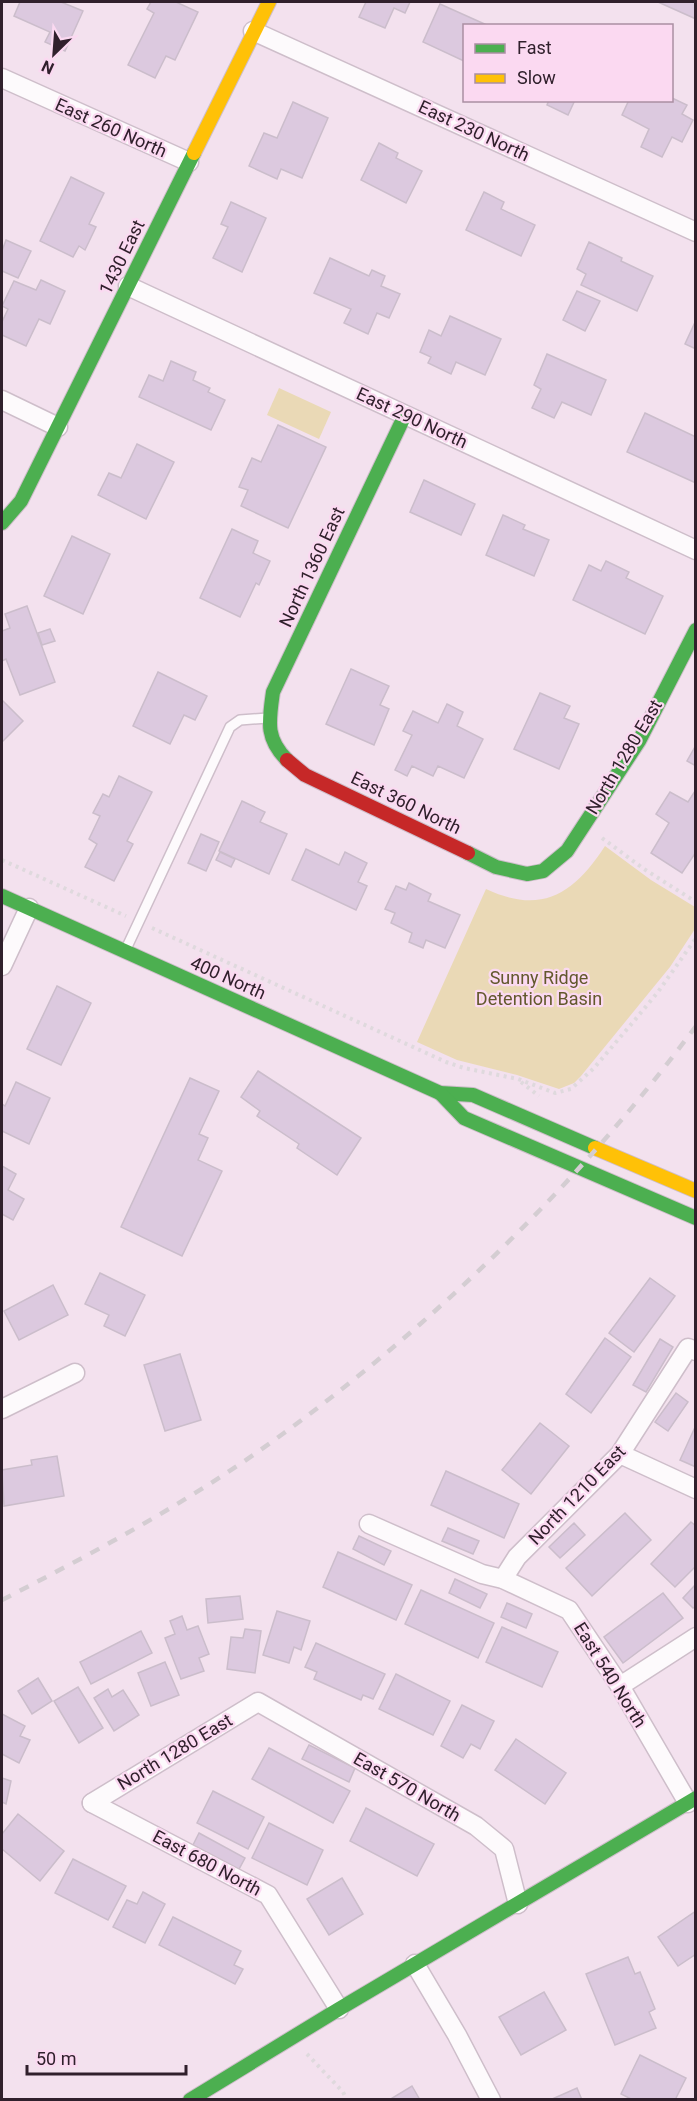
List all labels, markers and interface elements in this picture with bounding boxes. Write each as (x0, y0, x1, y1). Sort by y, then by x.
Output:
north arrow (24, 24, 84, 84)
legend (463, 24, 673, 102)
text: Fast (517, 37, 552, 58)
text: N (39, 56, 57, 78)
text: Slow (517, 67, 556, 88)
street label: East 260 North (52, 94, 170, 162)
street label: East 230 North (415, 96, 533, 165)
street label: 1430 East (95, 216, 149, 297)
street label: East 290 North (353, 383, 471, 452)
street label: North 1360 East (275, 503, 349, 630)
street label: North 1280 East (581, 696, 666, 818)
street label: East 360 North (348, 767, 465, 838)
street label: 400 North (187, 952, 269, 1003)
park label: Sunny Ridge Detention Basin (476, 967, 602, 1009)
street label: North 1210 East (524, 1441, 629, 1549)
street label: East 540 North (570, 1618, 651, 1731)
street label: North 1280 East (114, 1709, 236, 1794)
street label: East 570 North (350, 1747, 464, 1826)
street label: East 680 North (149, 1825, 265, 1900)
scale bar (27, 2038, 186, 2076)
text: 50 m (36, 2048, 76, 2069)

